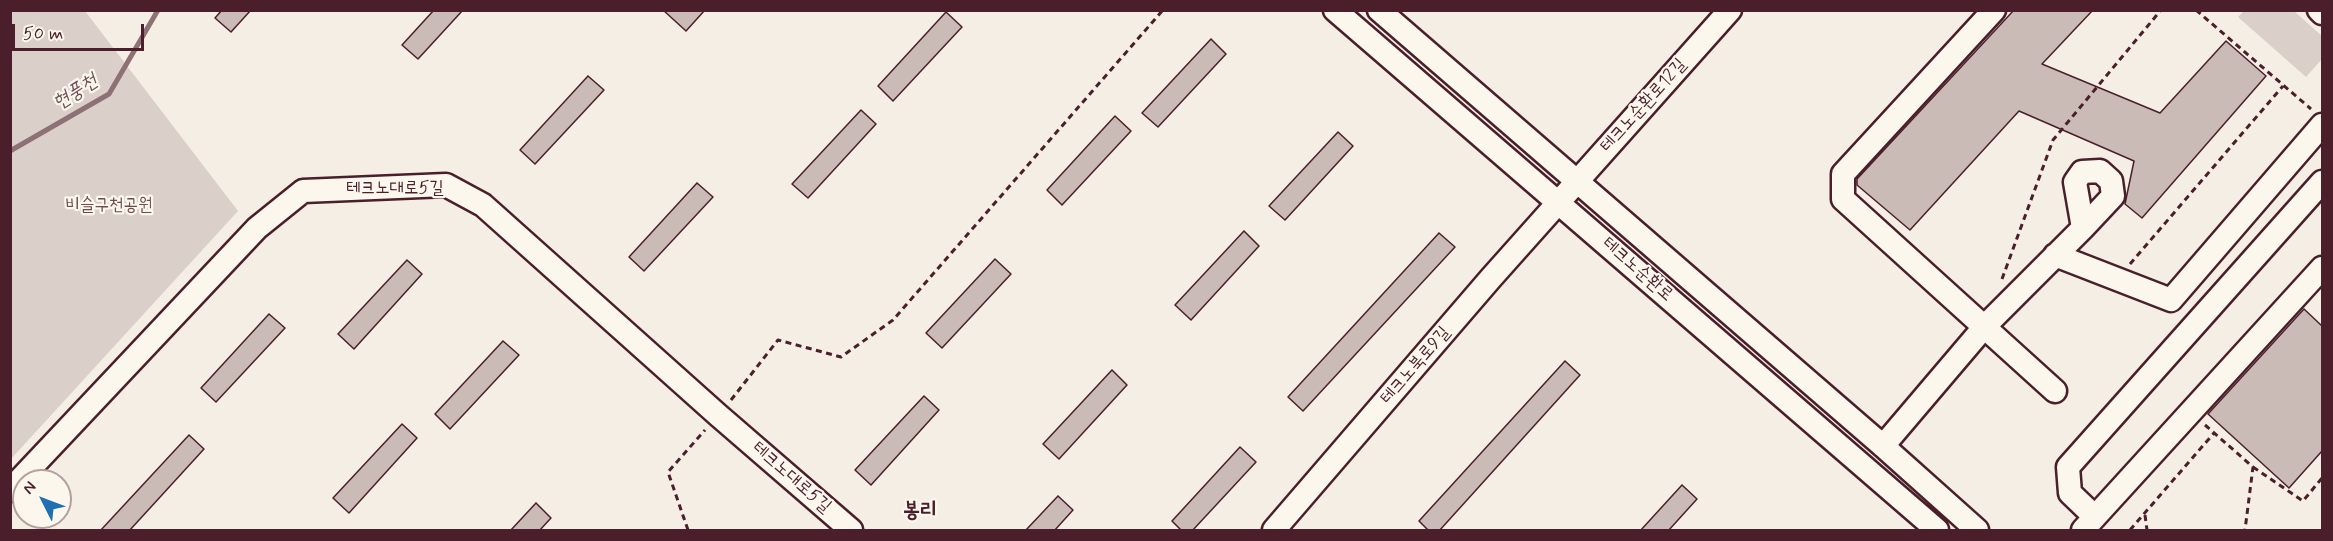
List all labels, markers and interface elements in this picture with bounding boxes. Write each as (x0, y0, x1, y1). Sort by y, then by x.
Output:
scale bar (15, 12, 147, 50)
text: 50 m (23, 22, 63, 46)
street label: 테크노순환로12길 (1596, 55, 1692, 157)
water label: 현풍천 (49, 70, 103, 116)
street label: 테크노대로5길 (346, 178, 444, 200)
park label: 비슬구천공원 (66, 195, 152, 217)
street label: 테크노순환로 (1597, 233, 1677, 307)
street label: 테크노북로9길 (1376, 323, 1456, 409)
street label: 테크노대로5길 (747, 438, 835, 518)
north arrow (12, 469, 72, 529)
text: N (18, 477, 41, 499)
district label: 봉리 (903, 499, 937, 525)

